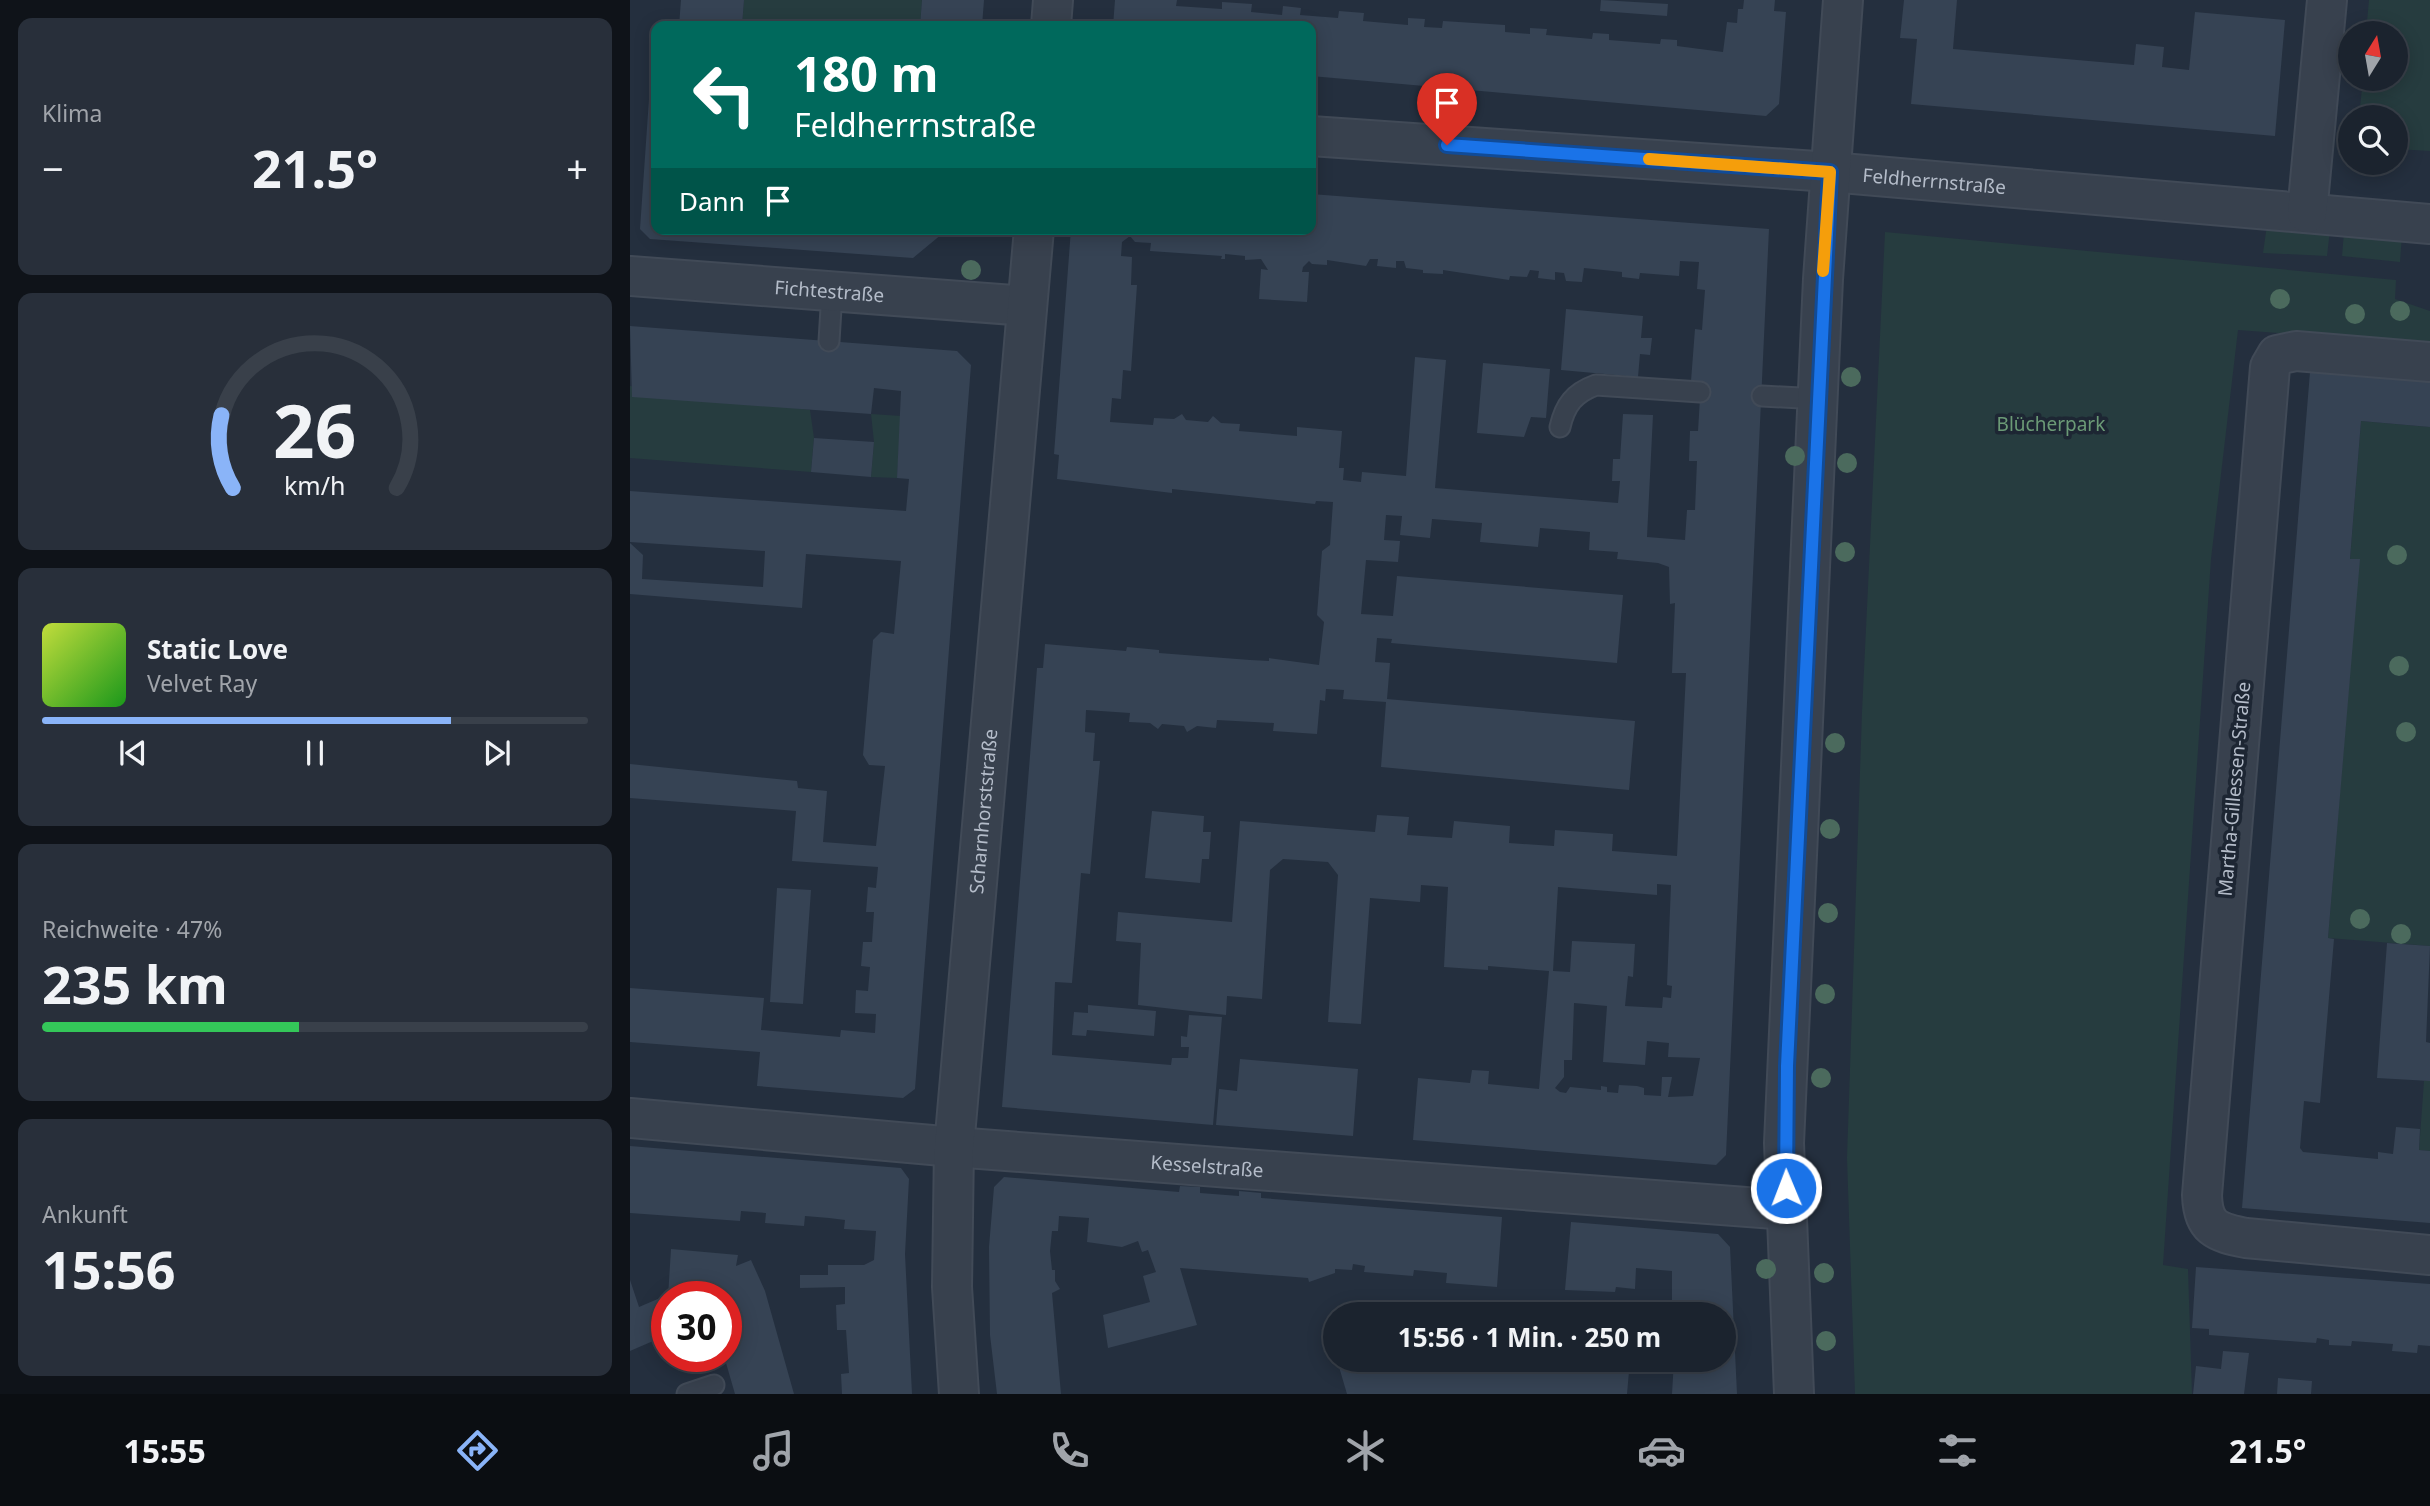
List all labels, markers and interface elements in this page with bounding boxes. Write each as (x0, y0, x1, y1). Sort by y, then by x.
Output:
north arrow (2338, 21, 2408, 91)
map controls (2338, 21, 2408, 175)
text: 180 m (794, 40, 939, 106)
icon: left (679, 49, 770, 140)
pin (1417, 73, 1477, 145)
icon: arrive (1428, 84, 1466, 122)
text: Klima (42, 97, 103, 129)
text: Feldherrnstraße (794, 103, 1036, 146)
button: search (2338, 105, 2408, 175)
text: 21.5° (252, 132, 378, 203)
text: − (42, 142, 64, 194)
text: + (566, 142, 588, 194)
street label: Feldherrnstraße (1862, 162, 2007, 200)
icon: arrive (759, 182, 797, 220)
text: Dann (679, 183, 745, 219)
street label: Fichtestraße (774, 274, 885, 308)
text: 26 (273, 380, 357, 479)
park label: Blücherpark (1997, 411, 2105, 437)
text: km/h (284, 468, 346, 502)
text: Static Love (147, 631, 288, 667)
text: Velvet Ray (147, 667, 257, 699)
street label: Martha-Gillessen-Straße (2212, 681, 2256, 897)
street label: Scharnhorststraße (963, 728, 1003, 895)
icon: previous (114, 734, 152, 772)
icon: pause (296, 734, 334, 772)
icon: next (478, 734, 516, 772)
text: Reichweite · 47% (42, 913, 222, 945)
text: 235 km (42, 948, 228, 1019)
street label: Kesselstraße (1150, 1149, 1264, 1183)
position arrow (1749, 1151, 1823, 1225)
text: Ankunft (42, 1198, 128, 1230)
text: 15:56 (42, 1233, 176, 1304)
speed limit sign: 30 (651, 1281, 742, 1372)
text: 15:56 · 1 Min. · 250 m (1398, 1319, 1661, 1355)
icon: directions (453, 1426, 502, 1475)
icon: music (749, 1426, 798, 1475)
icon: phone (1045, 1426, 1094, 1475)
icon: climate (1341, 1426, 1390, 1475)
icon: car (1637, 1426, 1686, 1475)
icon: filters (1933, 1426, 1982, 1475)
text: 15:55 (124, 1429, 206, 1472)
text: 21.5° (2229, 1429, 2306, 1472)

